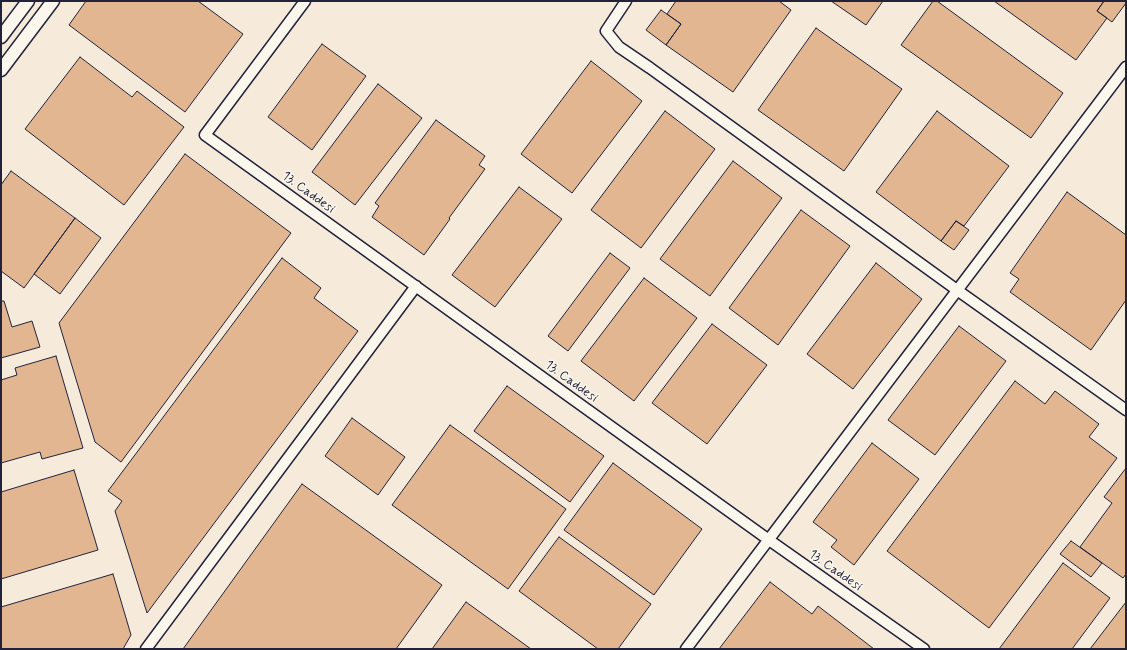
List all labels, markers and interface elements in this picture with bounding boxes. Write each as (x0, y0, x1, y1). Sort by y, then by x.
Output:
street label: 13. Caddesi (278, 169, 338, 217)
street label: 13. Caddesi (541, 358, 601, 406)
street label: 13. Caddesi (805, 547, 865, 595)

